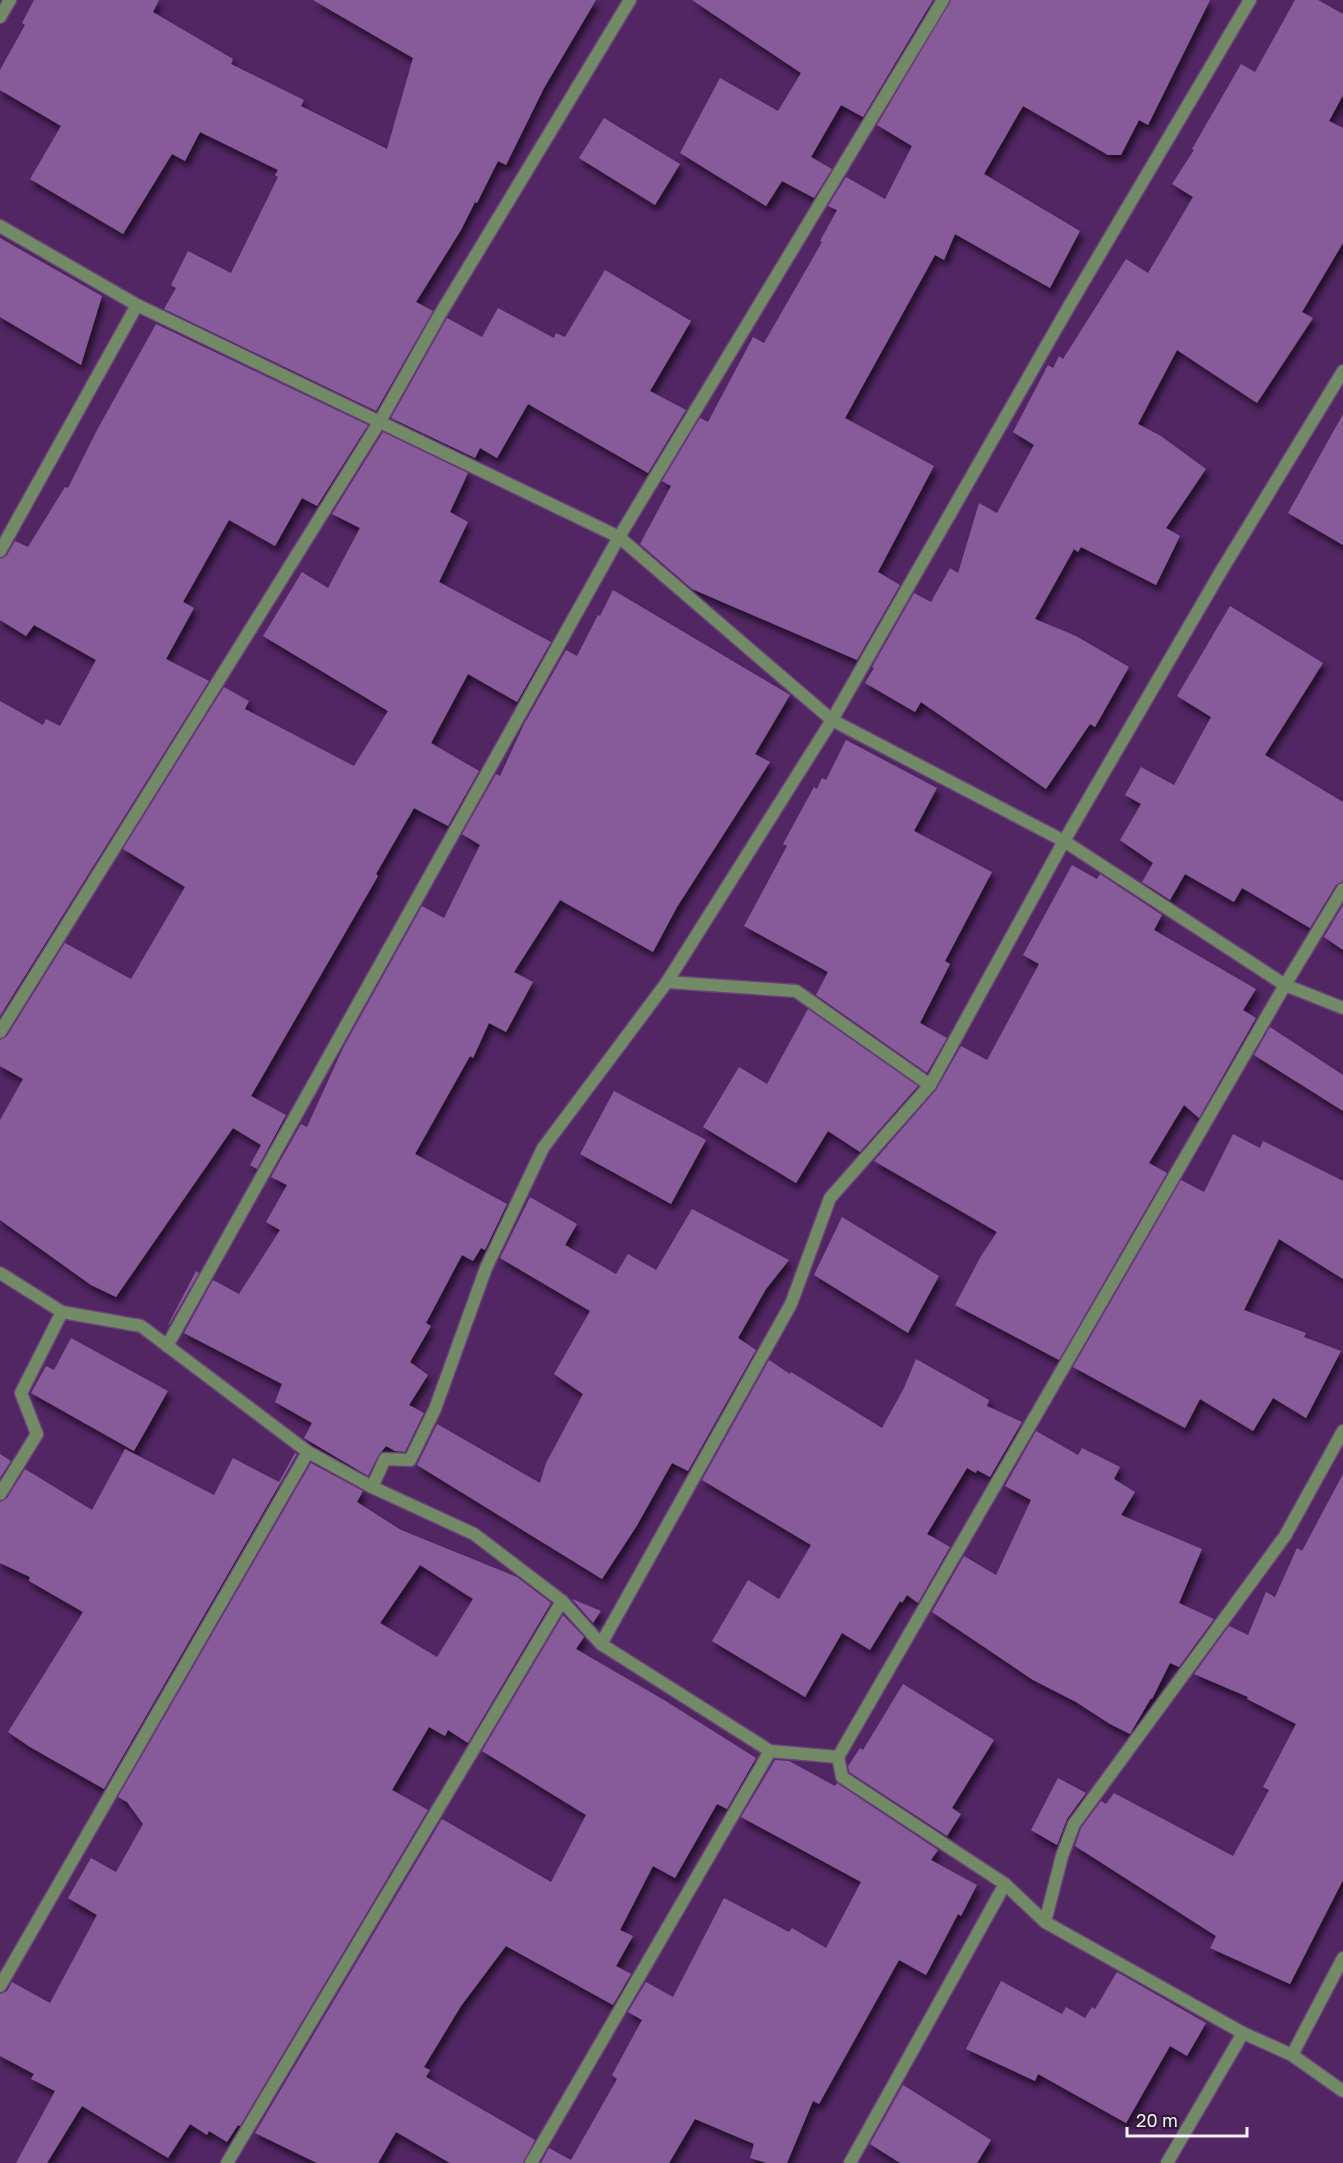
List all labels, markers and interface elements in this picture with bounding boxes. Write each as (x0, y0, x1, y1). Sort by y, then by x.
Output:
scale bar (1127, 2100, 1247, 2138)
text: 20 m (1136, 2109, 1178, 2131)

